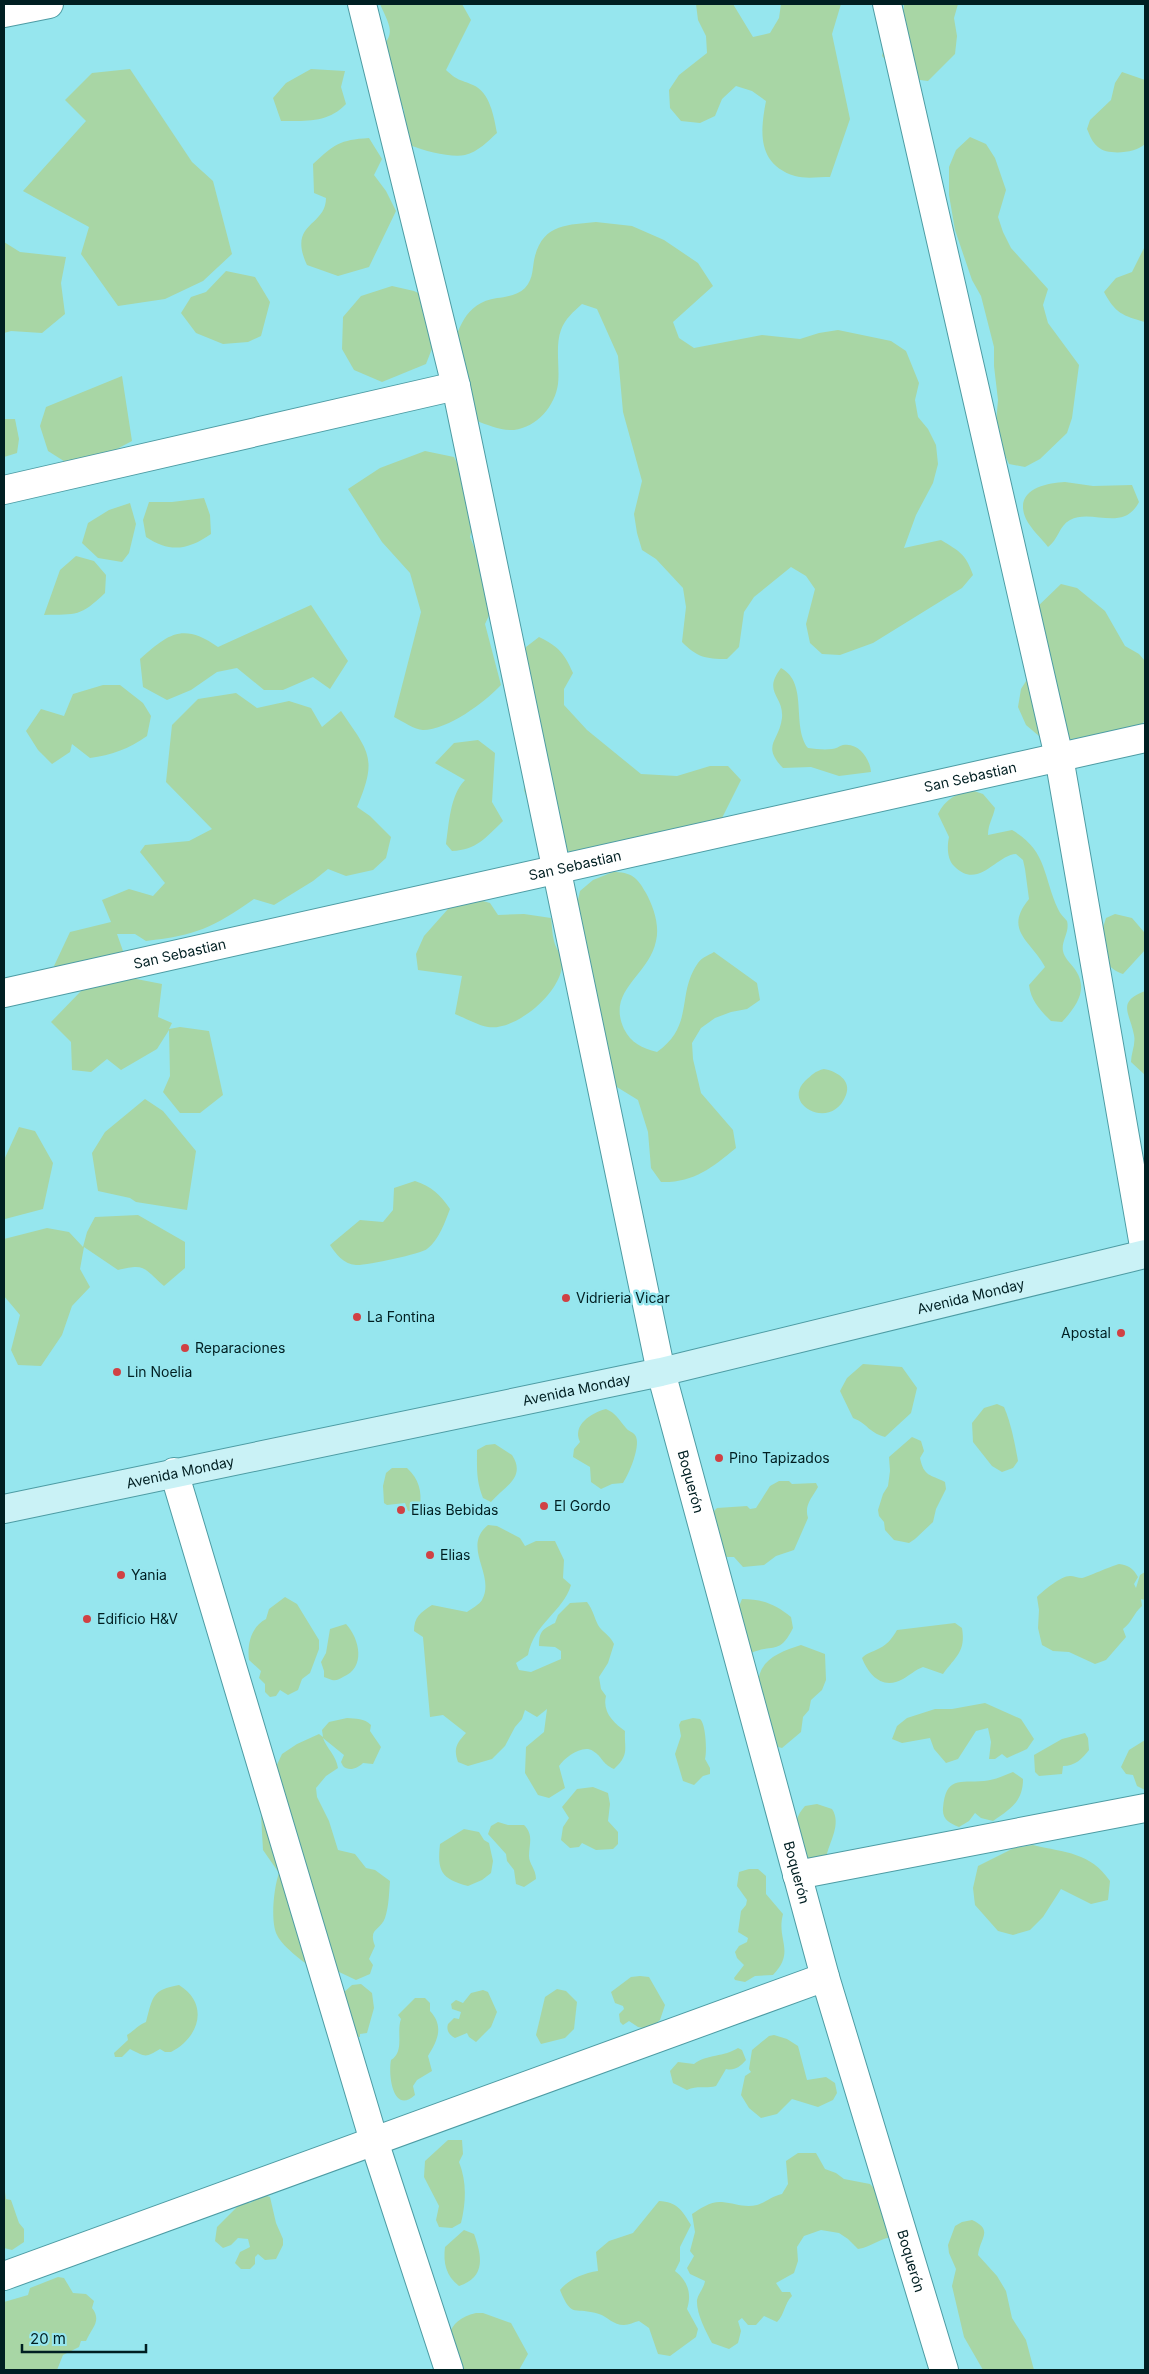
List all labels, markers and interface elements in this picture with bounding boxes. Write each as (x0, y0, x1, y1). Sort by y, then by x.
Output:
street label: San Sebastian (922, 758, 1018, 795)
street label: San Sebastian (527, 846, 623, 884)
street label: San Sebastian (132, 935, 227, 972)
street label: Avenida Monday (915, 1275, 1026, 1317)
place label: Vidrieria Vicar (576, 1289, 670, 1306)
marker: Vidrieria Vicar (560, 1292, 572, 1304)
place label: La Fontina (367, 1308, 435, 1325)
marker: La Fontina (351, 1311, 363, 1323)
place label: Apostal (1061, 1324, 1111, 1341)
marker: Apostal (1115, 1327, 1127, 1339)
place label: Reparaciones (195, 1339, 285, 1356)
marker: Reparaciones (179, 1342, 191, 1354)
place label: Lin Noelia (127, 1363, 192, 1380)
marker: Lin Noelia (111, 1366, 123, 1378)
street label: Avenida Monday (521, 1370, 632, 1409)
street label: Boquerón (675, 1448, 708, 1515)
place label: Pino Tapizados (729, 1449, 830, 1466)
street label: Avenida Monday (125, 1452, 236, 1491)
marker: Pino Tapizados (713, 1452, 725, 1464)
place label: El Gordo (554, 1497, 611, 1514)
marker: El Gordo (538, 1500, 550, 1512)
place label: Elias Bebidas (411, 1501, 499, 1518)
marker: Elias Bebidas (395, 1504, 407, 1516)
place label: Elias (440, 1546, 470, 1563)
marker: Elias (424, 1549, 436, 1561)
place label: Yania (131, 1566, 167, 1583)
marker: Yania (115, 1569, 127, 1581)
place label: Edificio H&V (97, 1610, 178, 1627)
marker: Edificio H&V (81, 1613, 93, 1625)
street label: Boquerón (781, 1839, 814, 1906)
street label: Boquerón (894, 2228, 929, 2294)
scale bar (22, 2322, 146, 2354)
text: 20 m (30, 2329, 66, 2348)

